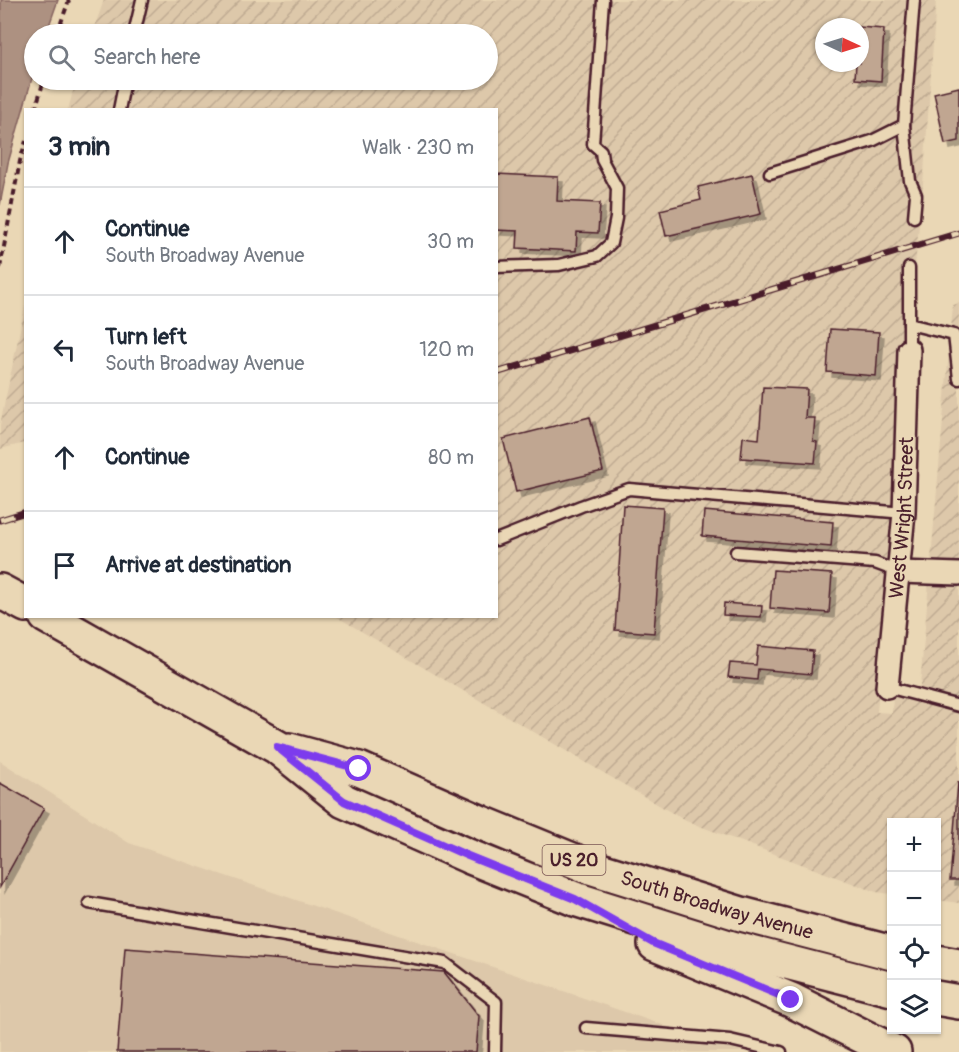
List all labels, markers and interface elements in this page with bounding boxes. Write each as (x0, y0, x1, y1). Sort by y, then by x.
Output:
north arrow (815, 18, 869, 72)
search box (24, 24, 498, 90)
icon: search (45, 41, 78, 74)
text: Search here (93, 43, 200, 71)
text: 3 min (48, 131, 110, 163)
text: Walk · 230 m (362, 135, 474, 160)
text: Continue (105, 215, 189, 243)
icon: ahead (48, 225, 81, 258)
text: 30 m (427, 229, 474, 254)
text: South Broadway Avenue (105, 243, 304, 268)
text: Turn left (105, 323, 187, 351)
icon: left (48, 333, 81, 366)
text: 120 m (419, 337, 474, 362)
text: South Broadway Avenue (105, 351, 304, 376)
street label: West Wright Street (883, 435, 919, 600)
icon: ahead (48, 441, 81, 474)
text: Continue (105, 443, 189, 471)
text: 80 m (428, 445, 474, 470)
icon: arrive (48, 549, 81, 582)
text: Arrive at destination (105, 551, 291, 579)
route start (345, 755, 371, 781)
map controls (887, 818, 941, 1034)
button: + (887, 818, 941, 872)
road number: US 20 (542, 845, 606, 875)
street label: South Broadway Avenue (618, 865, 816, 945)
button: − (887, 872, 941, 926)
button: locate (887, 926, 941, 980)
button: layers (887, 980, 941, 1034)
route end (777, 986, 803, 1012)

